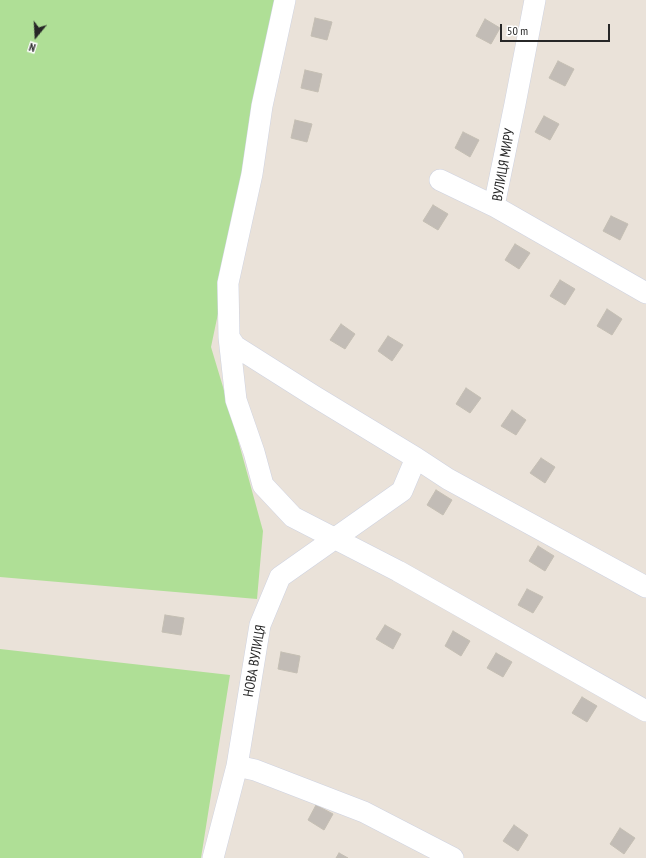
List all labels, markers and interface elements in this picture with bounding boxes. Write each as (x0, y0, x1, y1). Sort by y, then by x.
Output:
north arrow (16, 16, 56, 56)
scale bar (502, 16, 612, 42)
text: 50 m (507, 23, 528, 38)
text: N (27, 40, 37, 55)
street label: ВУЛИЦЯ МИРУ (489, 127, 519, 203)
street label: НОВА ВУЛИЦЯ (240, 624, 270, 698)

